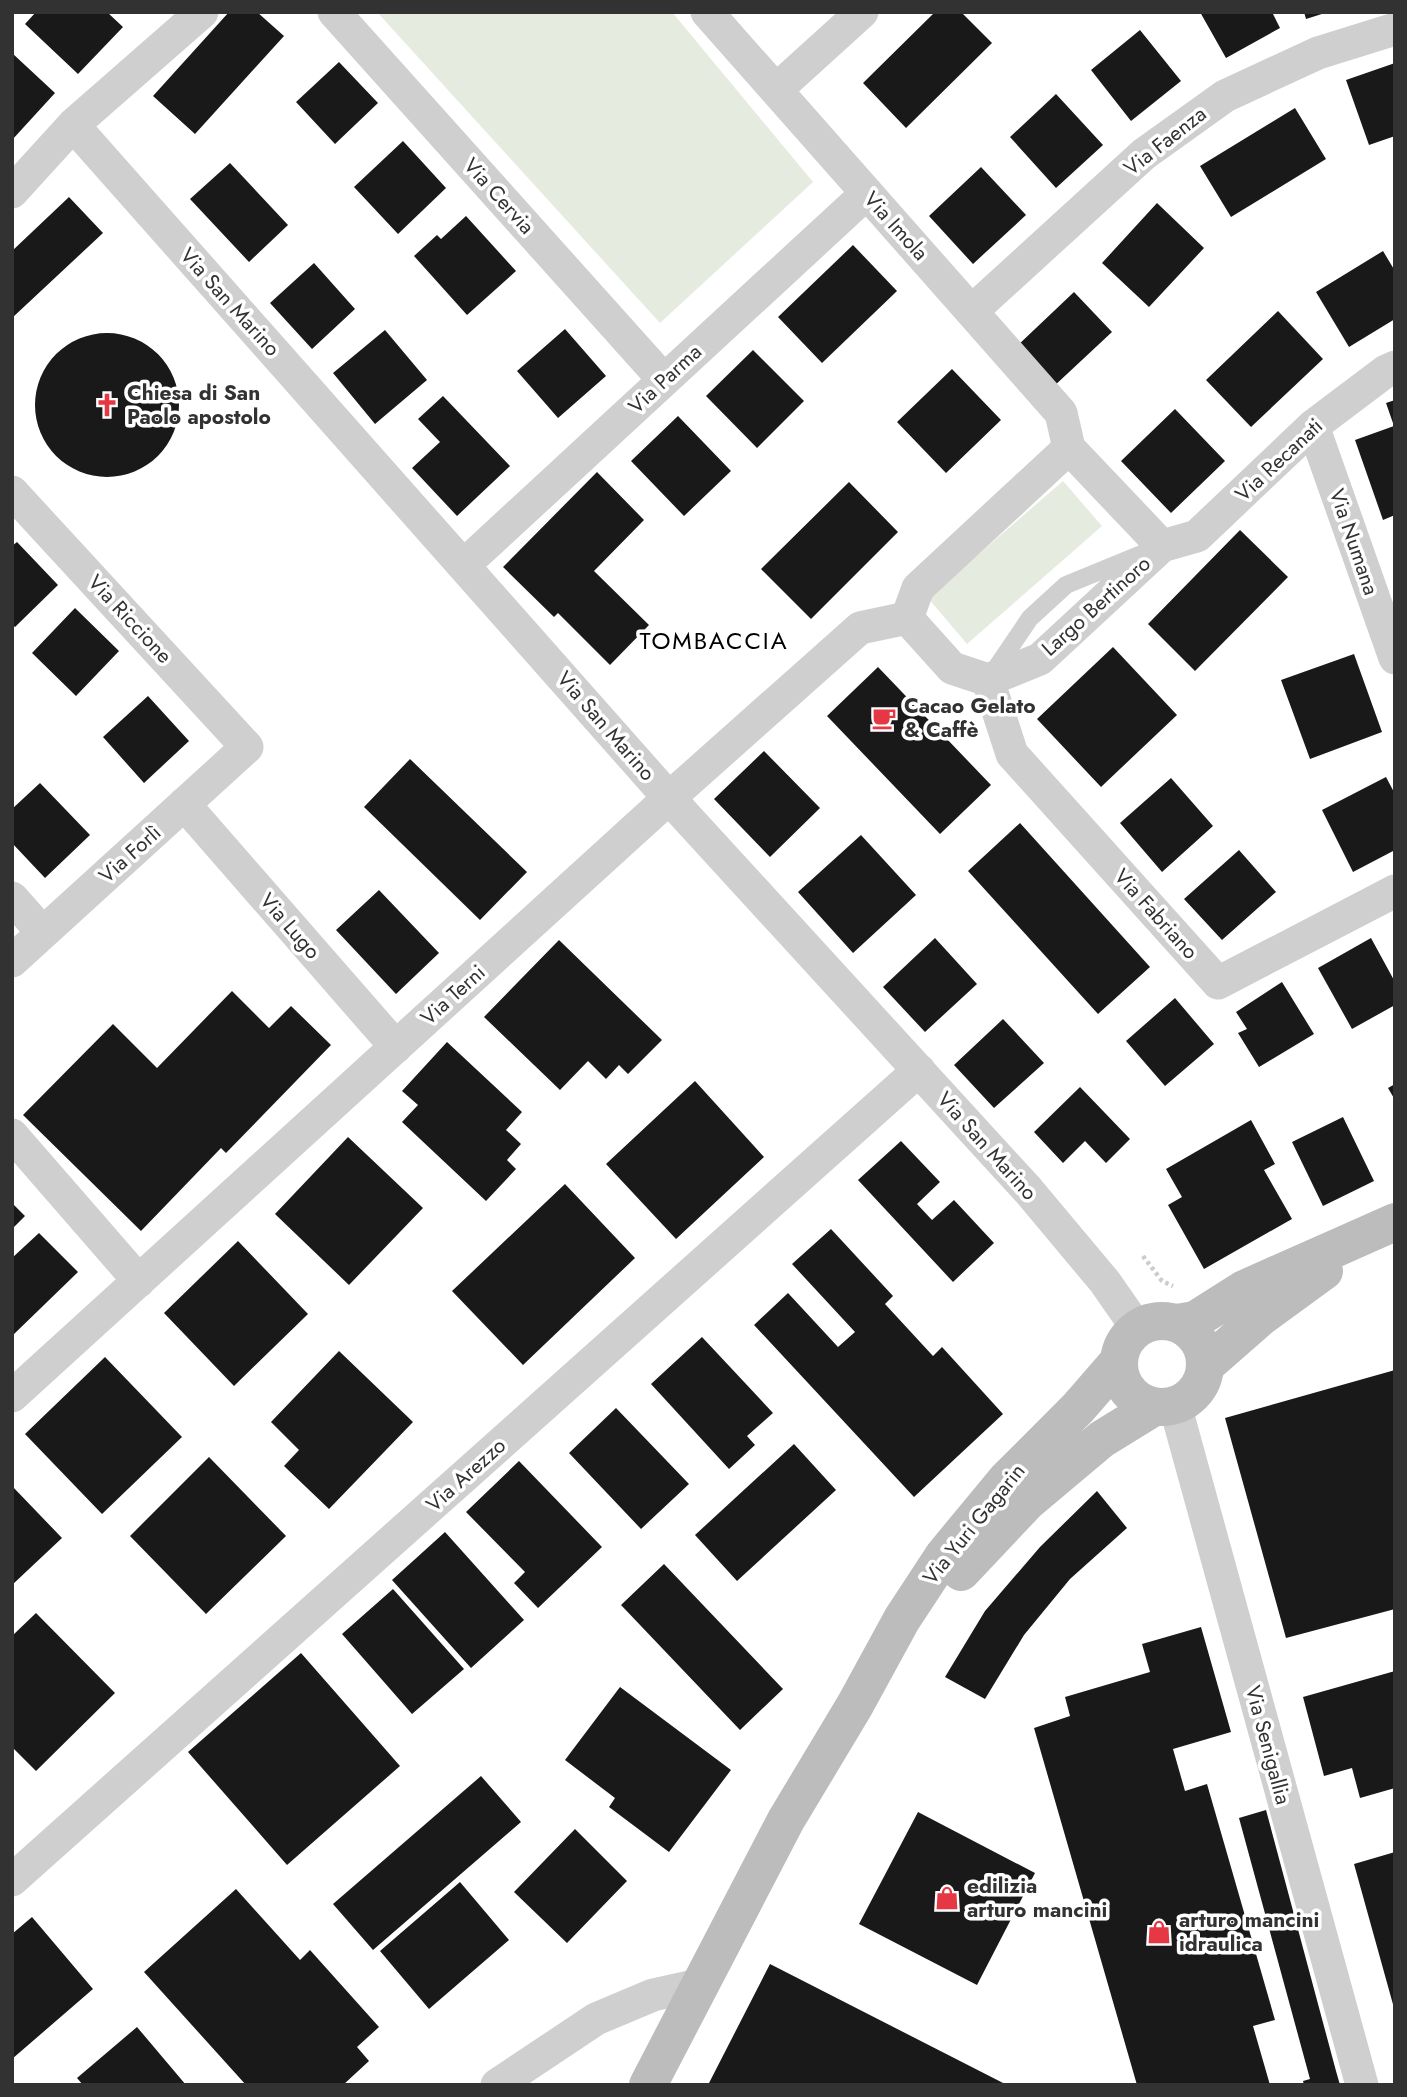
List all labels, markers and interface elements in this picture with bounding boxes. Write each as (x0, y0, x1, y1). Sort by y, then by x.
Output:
street label: Via Faenza (1117, 99, 1213, 183)
street label: Via Cervia (457, 151, 541, 241)
street label: Via Imola (857, 185, 935, 267)
street label: Via San Marino (173, 241, 287, 363)
street label: Via Parma (622, 337, 708, 421)
place label: Chiesa di San Paolo apostolo (127, 378, 271, 432)
church icon: Chiesa di San Paolo apostolo (93, 391, 121, 419)
street label: Via Recanati (1229, 411, 1329, 509)
street label: Via Numana (1322, 485, 1386, 599)
street label: Largo Bertinoro (1035, 549, 1157, 663)
street label: Via Riccione (81, 568, 179, 670)
district label: TOMBACCIA (639, 623, 789, 658)
street label: Via San Marino (550, 664, 662, 788)
place label: Cacao Gelato & Caffè (904, 691, 1036, 745)
cafe icon: Cacao Gelato & Caffè (870, 704, 898, 732)
street label: Via Forlì (92, 818, 168, 890)
street label: Via Fabriano (1107, 862, 1205, 966)
street label: Via Lugo (253, 886, 327, 966)
street label: Via Terni (414, 958, 492, 1032)
street label: Via San Marino (930, 1085, 1044, 1207)
street label: Via Arezzo (420, 1431, 512, 1519)
street label: Via Yuri Gagarin (916, 1457, 1032, 1591)
street label: Via Senigallia (1238, 1682, 1298, 1808)
place label: edilizia arturo mancini (967, 1871, 1107, 1925)
shop icon: edilizia arturo mancini (933, 1884, 961, 1912)
place label: arturo mancini idraulica (1179, 1905, 1319, 1959)
shop icon: arturo mancini idraulica (1145, 1918, 1173, 1946)

